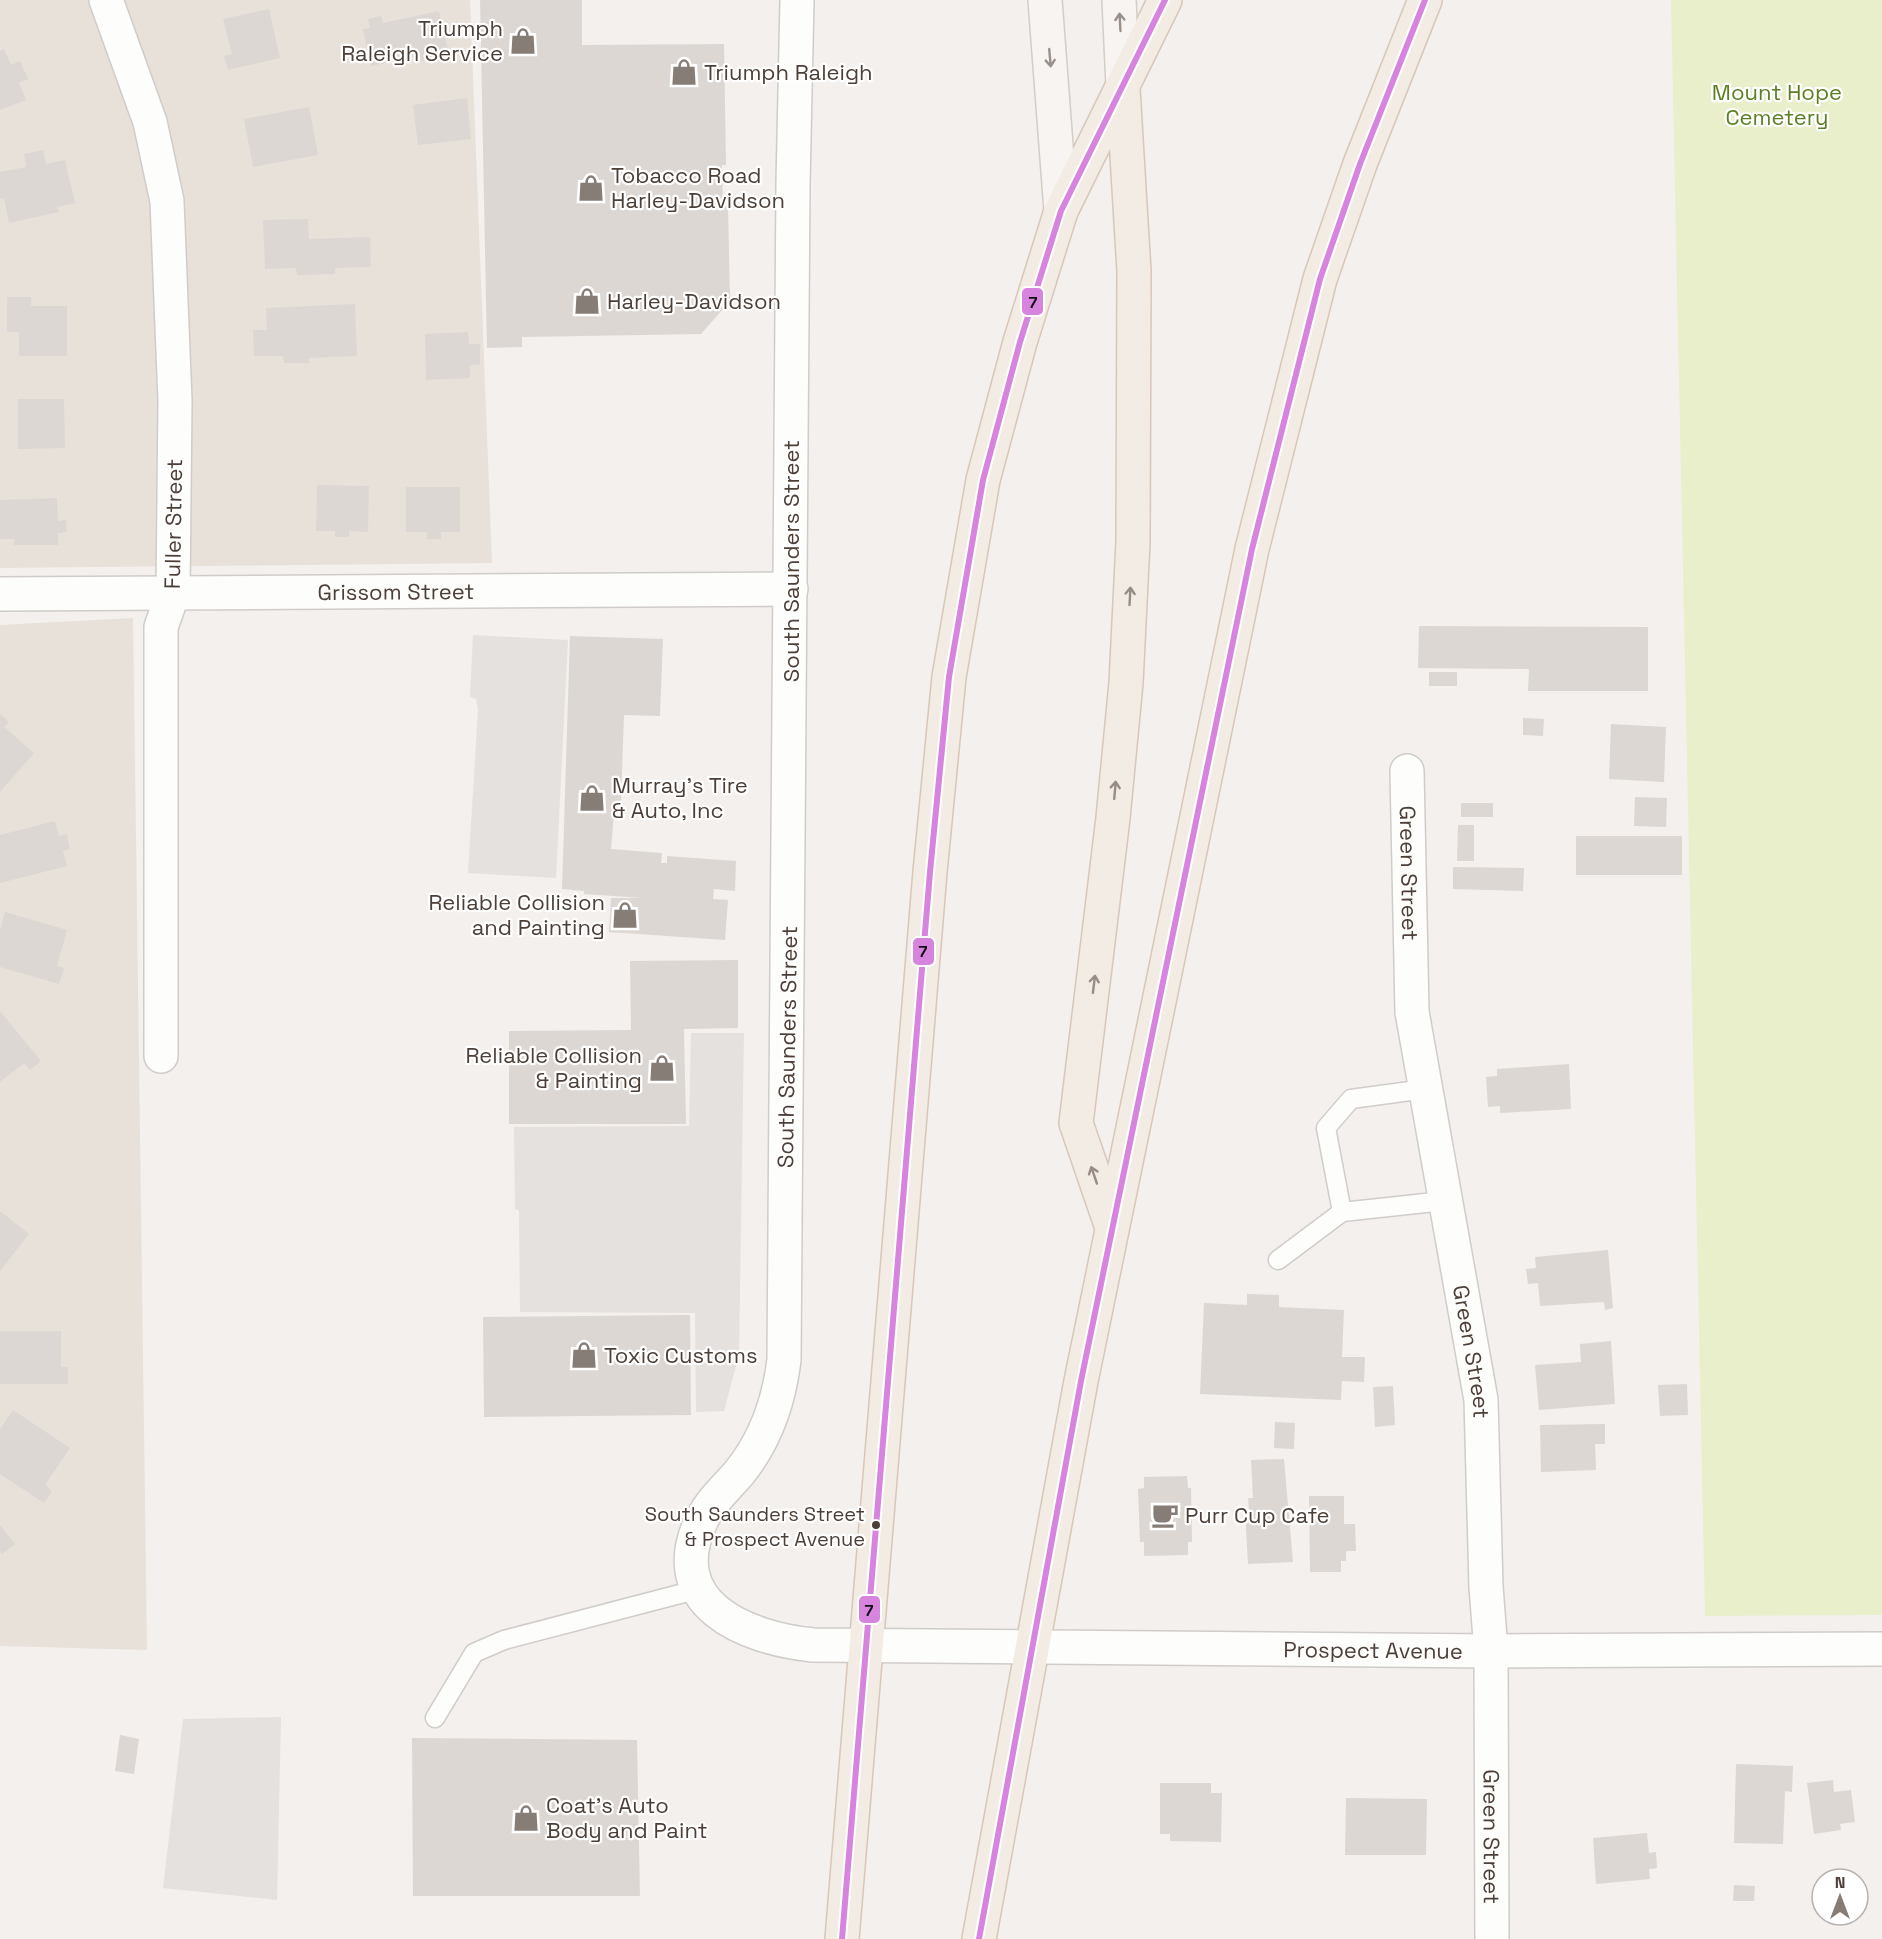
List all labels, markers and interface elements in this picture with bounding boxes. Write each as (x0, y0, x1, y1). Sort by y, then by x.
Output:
one-way arrow (1114, 12, 1125, 32)
place label: Triumph Raleigh Service (341, 14, 503, 67)
shop icon: Triumph Raleigh Service (508, 26, 538, 56)
one-way arrow (1045, 48, 1056, 68)
shop icon: Triumph Raleigh (669, 57, 699, 87)
place label: Triumph Raleigh (704, 58, 873, 86)
park label: Mount Hope Cemetery (1712, 78, 1842, 131)
place label: Tobacco Road Harley-Davidson (611, 161, 785, 214)
shop icon: Tobacco Road Harley-Davidson (576, 173, 606, 203)
shop icon: Harley-Davidson (572, 286, 602, 316)
place label: Harley-Davidson (607, 287, 781, 315)
line badge: 7 (1021, 287, 1044, 316)
text: 7 (1029, 292, 1038, 313)
street label: South Saunders Street (777, 440, 805, 682)
street label: Fuller Street (158, 459, 188, 589)
street label: Grissom Street (317, 577, 475, 606)
one-way arrow (1125, 586, 1136, 606)
place label: Murray's Tire & Auto, Inc (612, 771, 748, 824)
one-way arrow (1110, 781, 1121, 800)
shop icon: Murray's Tire & Auto, Inc (577, 783, 607, 813)
street label: Green Street (1394, 805, 1425, 941)
place label: Reliable Collision and Painting (428, 888, 605, 941)
shop icon: Reliable Collision and Painting (610, 900, 640, 930)
street label: South Saunders Street (771, 926, 803, 1168)
line badge: 7 (912, 937, 935, 966)
text: 7 (919, 941, 928, 962)
one-way arrow (1089, 974, 1100, 994)
place label: Reliable Collision & Painting (465, 1041, 642, 1094)
shop icon: Reliable Collision & Painting (647, 1053, 677, 1083)
one-way arrow (1088, 1166, 1099, 1185)
street label: Green Street (1447, 1283, 1495, 1419)
shop icon: Toxic Customs (569, 1340, 599, 1370)
place label: Toxic Customs (604, 1341, 758, 1369)
cafe icon: Purr Cup Cafe (1150, 1500, 1180, 1530)
place label: South Saunders Street & Prospect Avenue (645, 1501, 865, 1552)
place label: Purr Cup Cafe (1185, 1501, 1330, 1529)
marker: South Saunders Street & Prospect Avenue (870, 1519, 882, 1531)
line badge: 7 (858, 1595, 881, 1624)
text: 7 (865, 1600, 874, 1621)
street label: Prospect Avenue (1283, 1635, 1463, 1665)
street label: Green Street (1477, 1769, 1506, 1904)
place label: Coat's Auto Body and Paint (546, 1791, 708, 1844)
shop icon: Coat's Auto Body and Paint (511, 1803, 541, 1833)
north arrow (1810, 1867, 1870, 1927)
text: N (1835, 1872, 1845, 1893)

